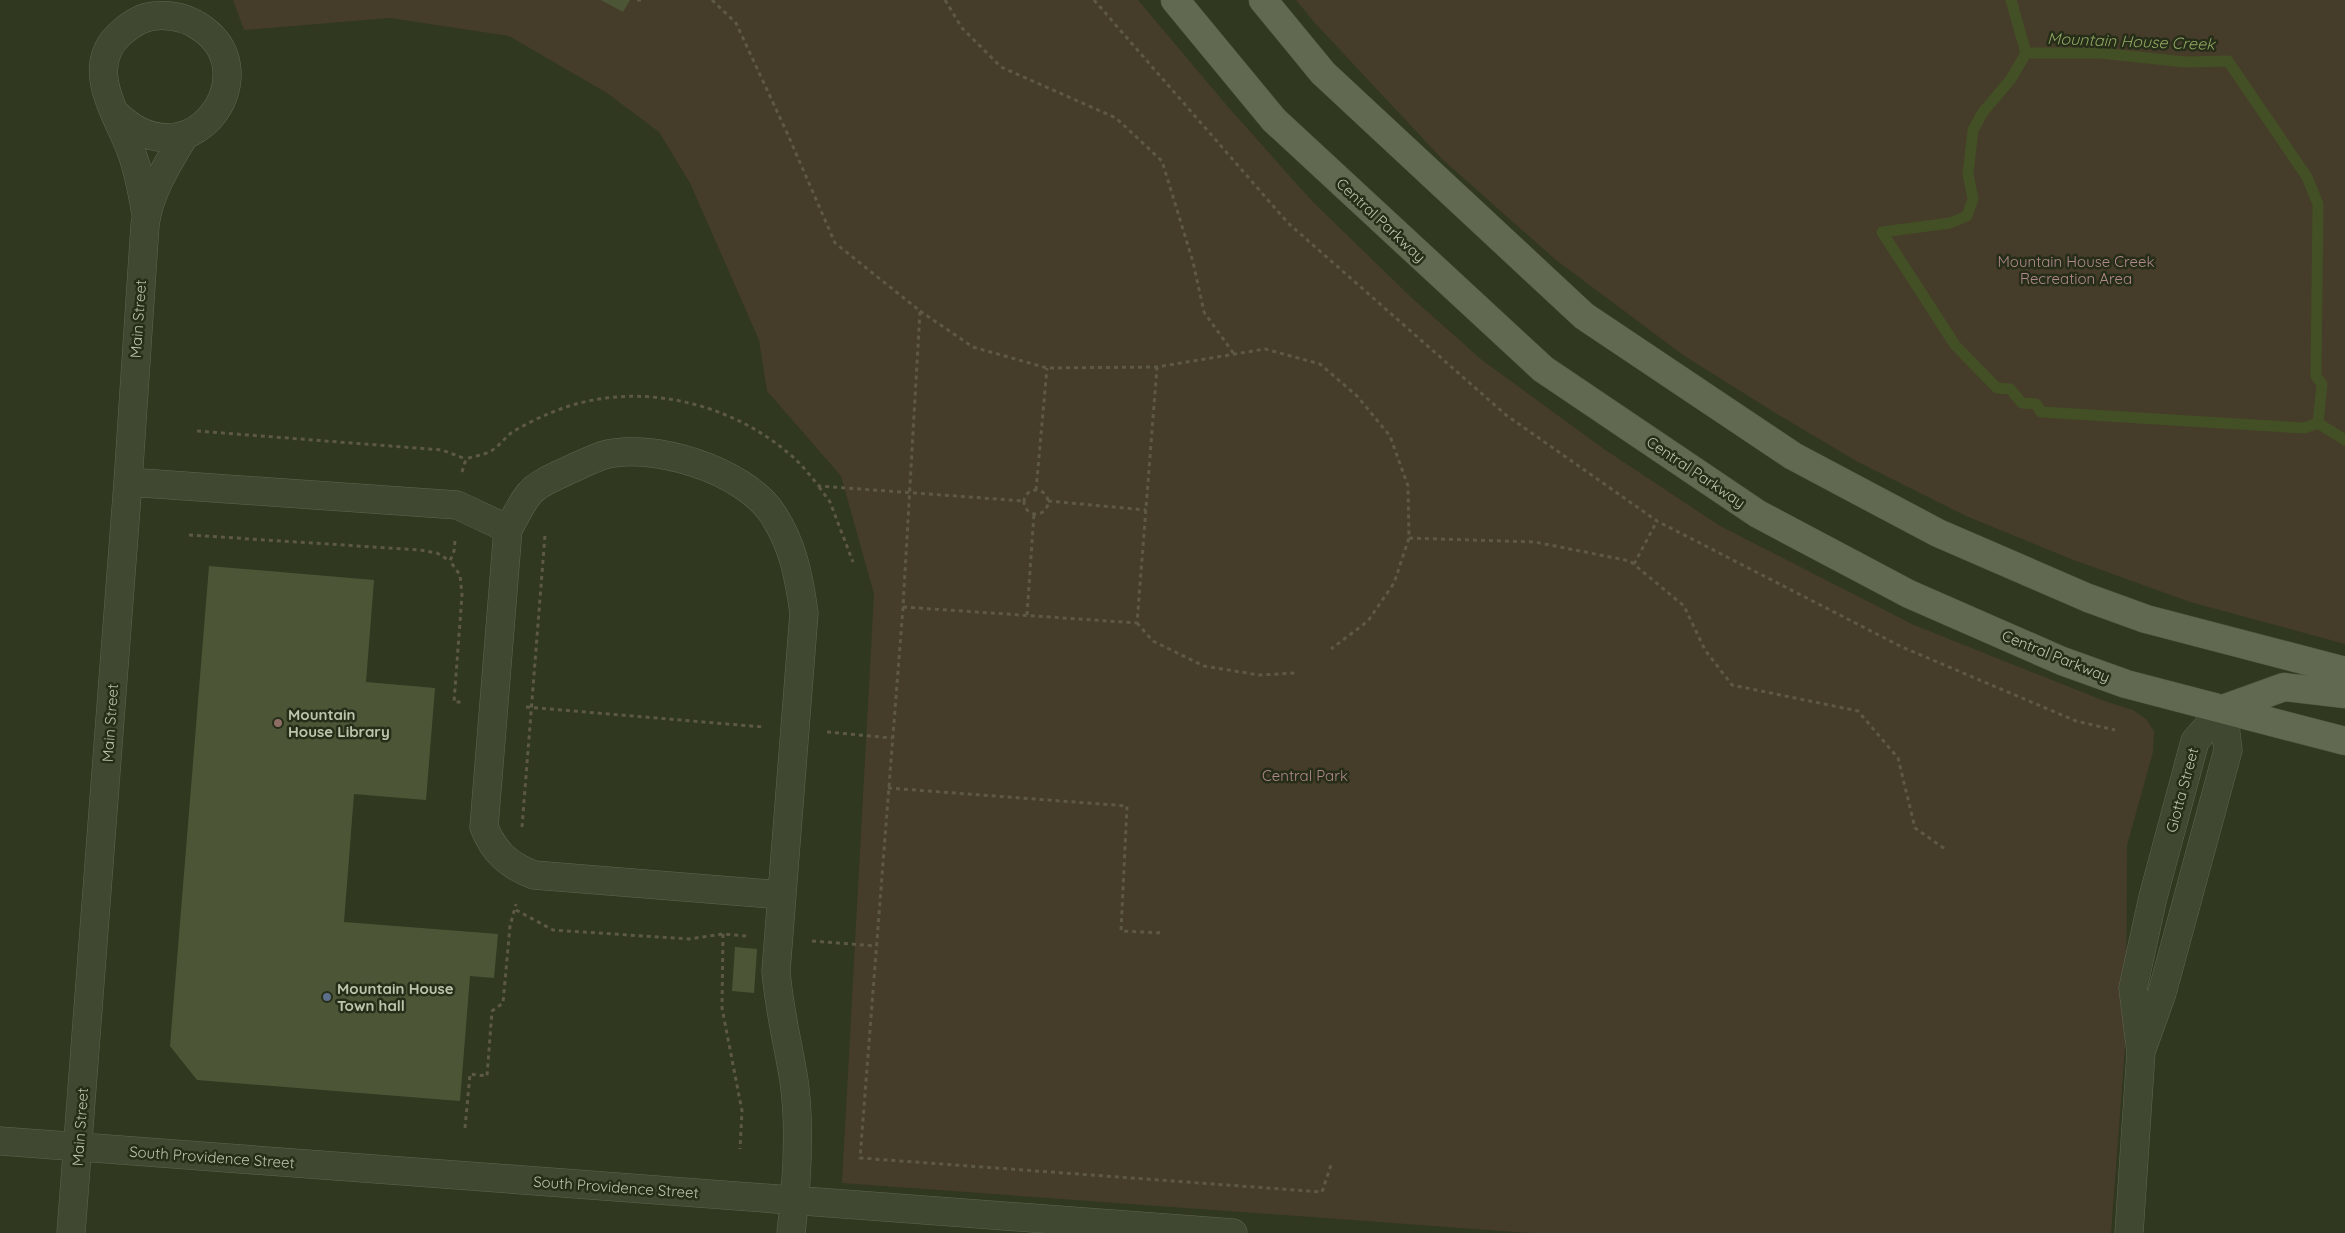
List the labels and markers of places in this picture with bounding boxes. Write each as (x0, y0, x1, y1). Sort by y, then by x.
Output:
place label: Mountain House Library (288, 705, 390, 741)
marker: Mountain House Library (272, 717, 284, 729)
place label: Mountain House Town hall (337, 979, 454, 1015)
marker: Mountain House Town hall (321, 991, 333, 1003)

